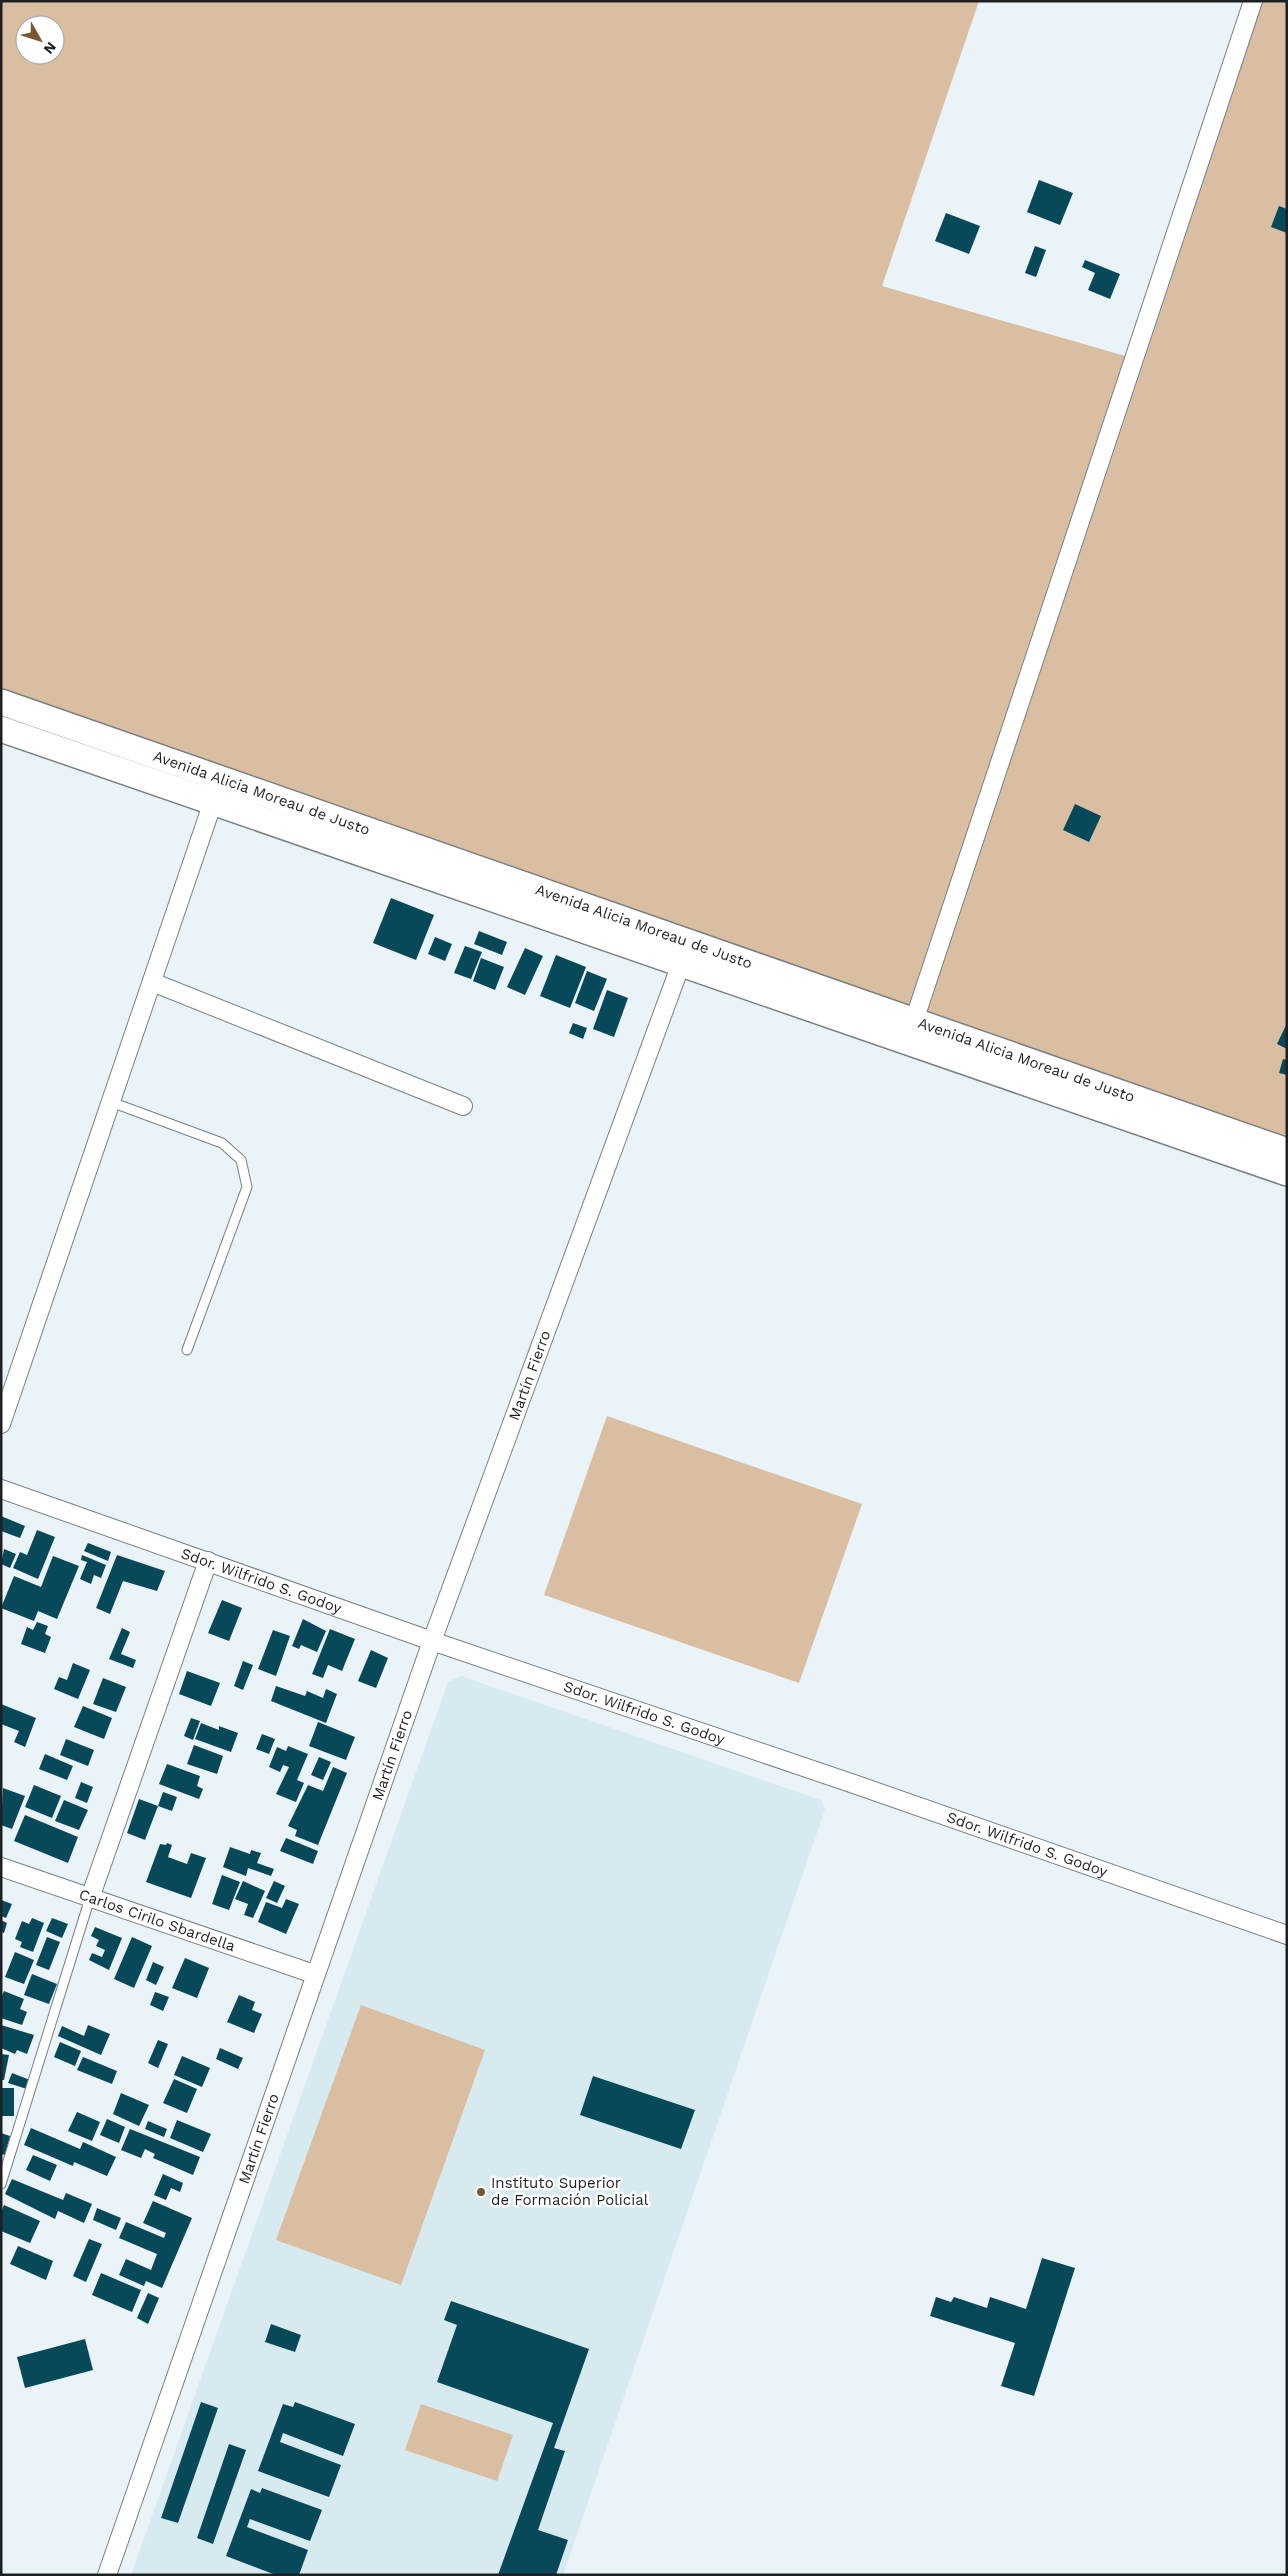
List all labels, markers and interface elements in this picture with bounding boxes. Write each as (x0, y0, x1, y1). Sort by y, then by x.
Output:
north arrow (15, 15, 65, 65)
text: N (41, 39, 60, 57)
street label: Avenida Alicia Moreau de Justo (151, 747, 372, 839)
street label: Avenida Alicia Moreau de Justo (533, 880, 755, 973)
street label: Avenida Alicia Moreau de Justo (916, 1014, 1137, 1106)
street label: Martín Fierro (505, 1328, 554, 1423)
street label: Sdor. Wilfrido S. Godoy (179, 1544, 344, 1617)
street label: Sdor. Wilfrido S. Godoy (561, 1677, 727, 1749)
street label: Martín Fierro (368, 1708, 416, 1803)
street label: Sdor. Wilfrido S. Godoy (944, 1808, 1110, 1881)
street label: Carlos Cirilo Sbardella (77, 1885, 238, 1956)
street label: Martín Fierro (235, 2091, 283, 2186)
place label: Instituto Superior de Formación Policial (491, 2174, 649, 2209)
marker: Instituto Superior de Formación Policial (475, 2186, 487, 2198)

